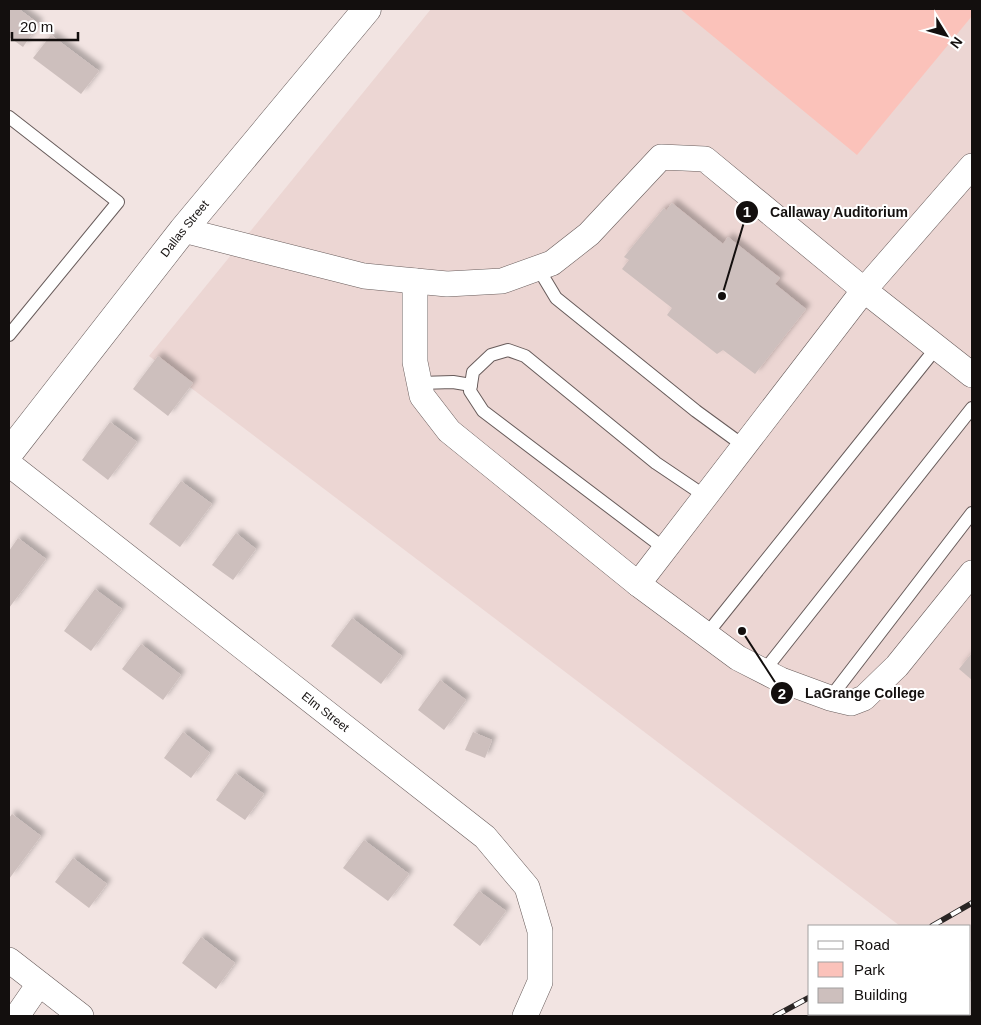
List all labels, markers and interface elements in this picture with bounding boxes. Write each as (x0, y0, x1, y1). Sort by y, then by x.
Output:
scale bar (12, 10, 79, 42)
north arrow (921, 10, 971, 60)
text: 20 m (20, 18, 53, 35)
text: N (947, 34, 966, 52)
street label: Dallas Street (158, 197, 212, 260)
callout: Callaway Auditorium (734, 198, 918, 227)
text: 1 (743, 203, 751, 220)
text: Callaway Auditorium (770, 204, 908, 220)
callout: LaGrange College (770, 679, 935, 708)
text: 2 (778, 685, 786, 702)
text: LaGrange College (805, 685, 925, 701)
street label: Elm Street (299, 689, 352, 735)
legend (808, 925, 971, 1015)
text: Road (854, 936, 890, 953)
text: Park (854, 961, 885, 978)
text: Building (854, 986, 907, 1003)

